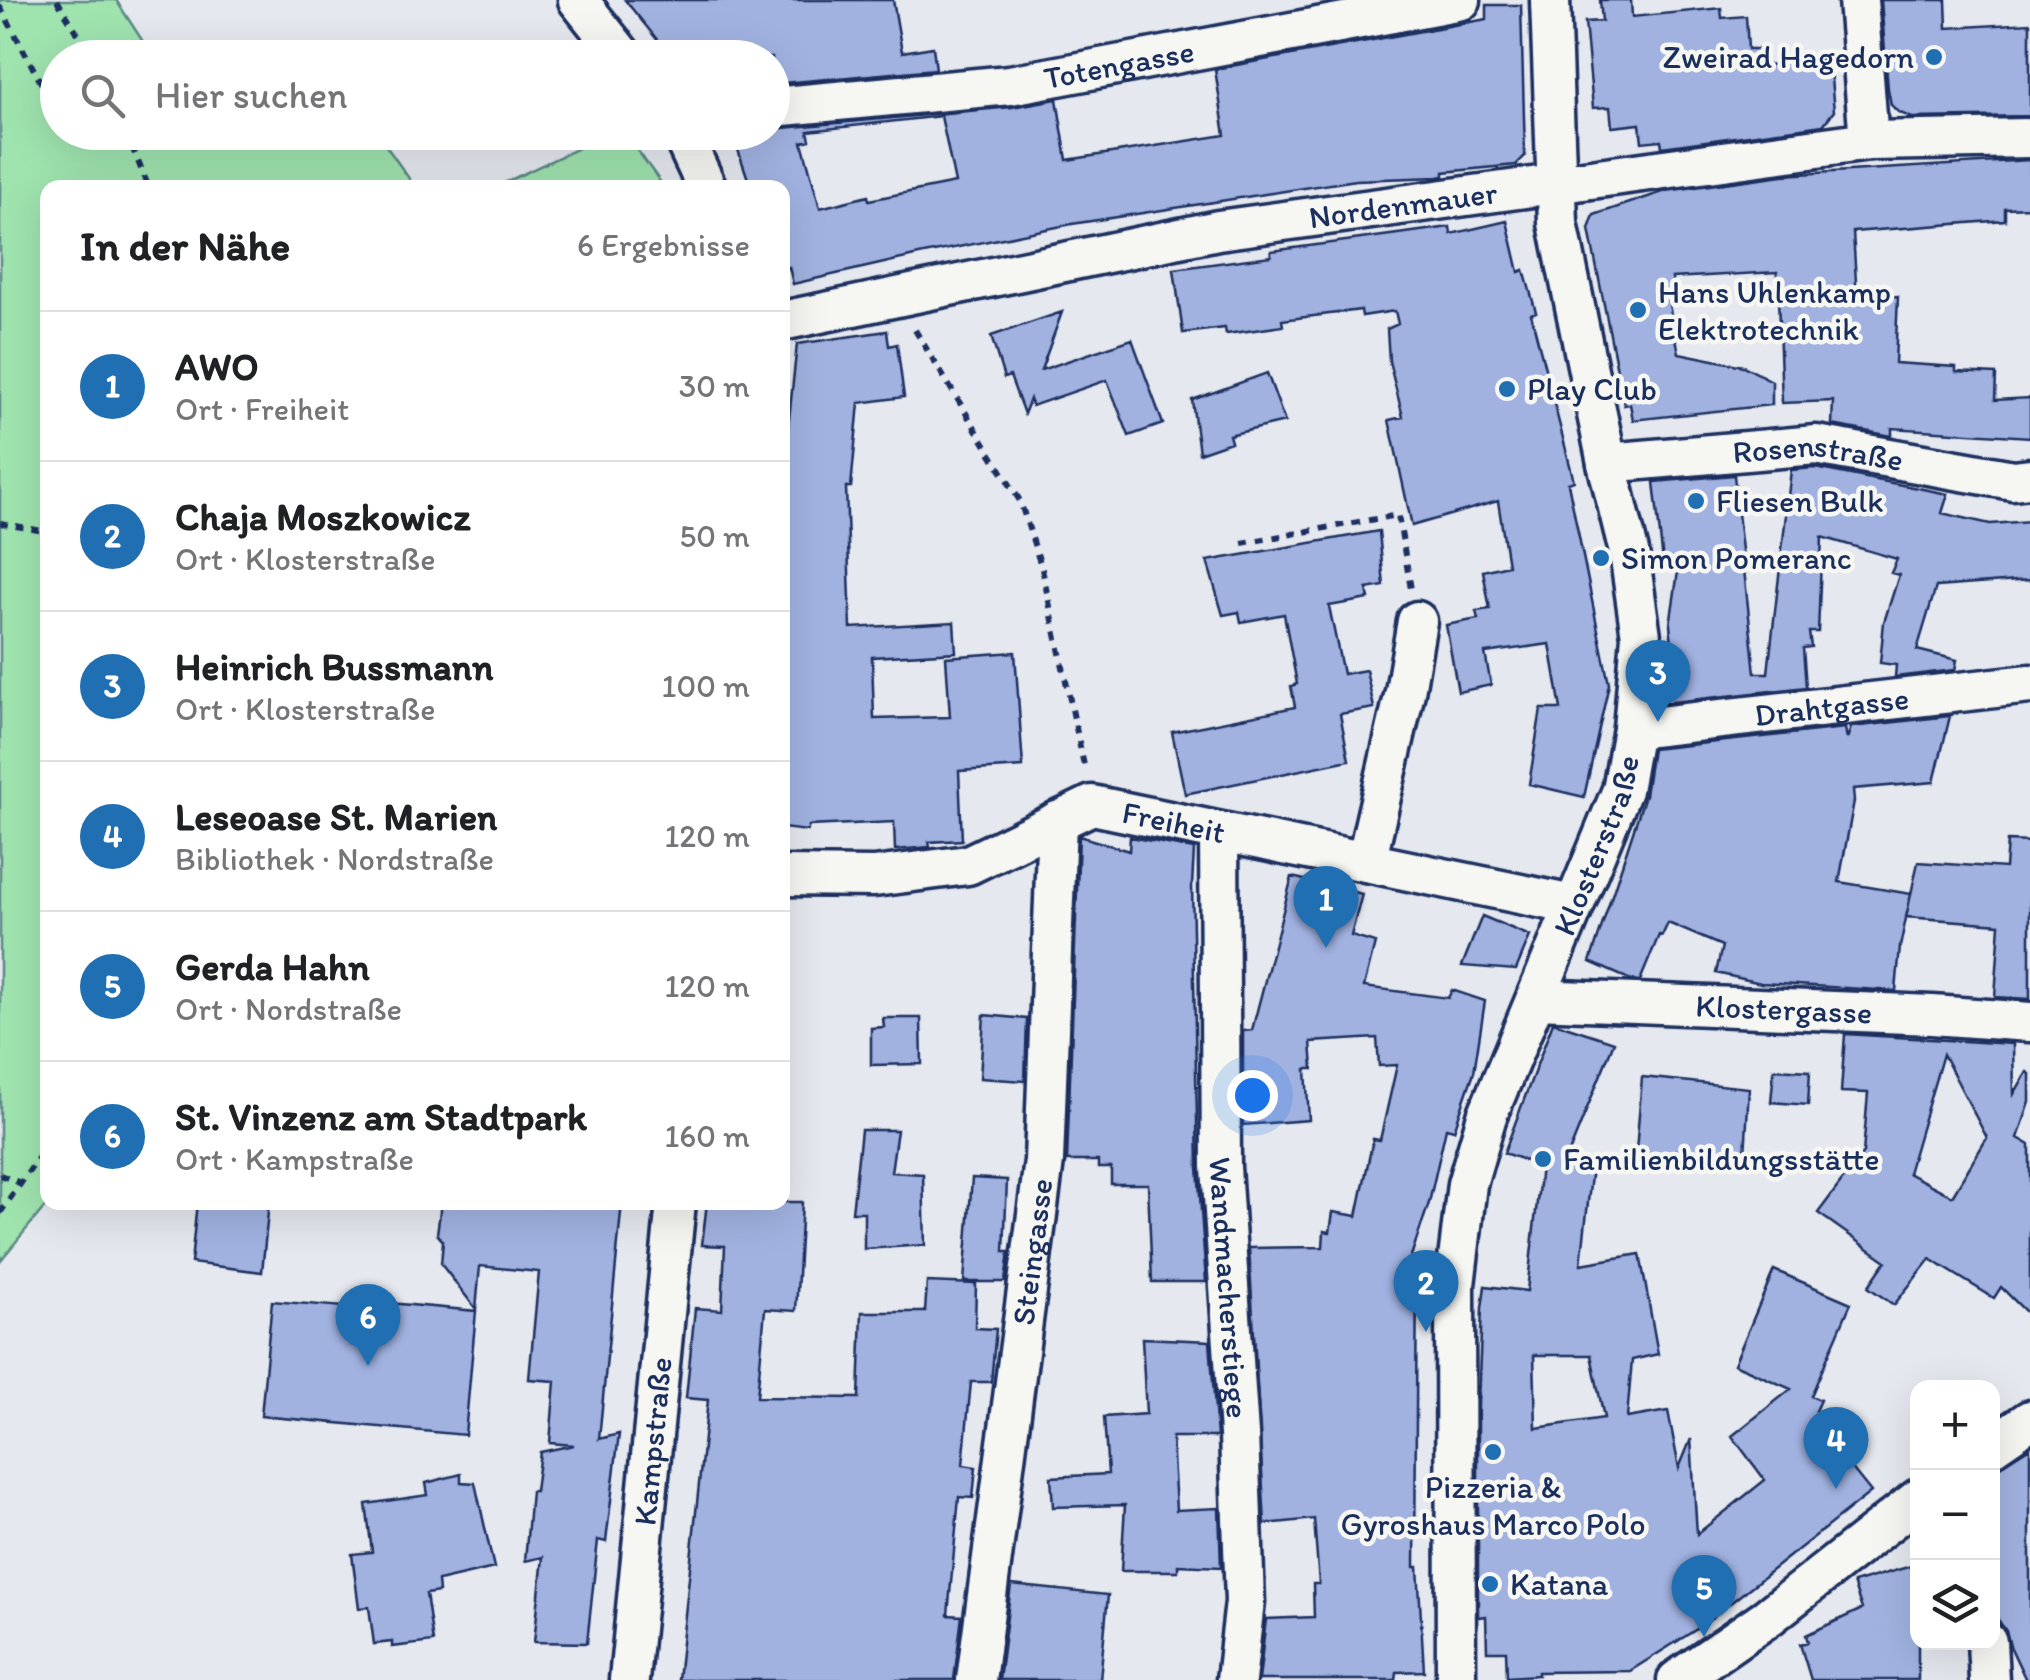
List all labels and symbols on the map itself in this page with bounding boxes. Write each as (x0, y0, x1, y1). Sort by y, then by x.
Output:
street label: Totengasse (1041, 32, 1197, 97)
place label: Zweirad Hagedorn (1663, 38, 1914, 76)
marker: Zweirad Hagedorn (1923, 46, 1945, 68)
street label: Nordenmauer (1306, 173, 1499, 236)
place label: Hans Uhlenkamp Elektrotechnik (1658, 273, 1891, 348)
marker: Hans Uhlenkamp Elektrotechnik (1627, 299, 1649, 321)
place label: Play Club (1527, 370, 1657, 408)
marker: Play Club (1496, 378, 1518, 400)
street label: Rosenstraße (1731, 426, 1906, 479)
place label: Fliesen Bulk (1716, 482, 1884, 520)
marker: Fliesen Bulk (1685, 490, 1707, 512)
place label: Simon Pomeranc (1621, 539, 1852, 577)
marker: Simon Pomeranc (1590, 547, 1612, 569)
pin: 3 (1626, 640, 1690, 722)
street label: Drahtgasse (1752, 679, 1911, 734)
street label: Klosterstraße (1545, 752, 1647, 941)
street label: Freiheit (1119, 793, 1229, 851)
pin: 1 (1294, 866, 1358, 948)
street label: Klostergasse (1695, 986, 1873, 1032)
your location (1227, 1070, 1278, 1121)
place label: Familienbildungsstätte (1563, 1140, 1879, 1178)
marker: Familienbildungsstätte (1532, 1148, 1554, 1170)
street label: Wandmacherstiege (1201, 1156, 1257, 1420)
street label: Steingasse (1004, 1176, 1061, 1327)
pin: 2 (1394, 1250, 1458, 1332)
pin: 6 (336, 1284, 400, 1366)
street label: Kampstraße (625, 1355, 680, 1527)
pin: 4 (1804, 1406, 1868, 1489)
marker: Pizzeria & Gyroshaus Marco Polo (1482, 1441, 1504, 1463)
place label: Pizzeria & Gyroshaus Marco Polo (1340, 1468, 1646, 1543)
pin: 5 (1672, 1554, 1736, 1637)
place label: Katana (1510, 1565, 1609, 1603)
marker: Katana (1479, 1573, 1501, 1595)

